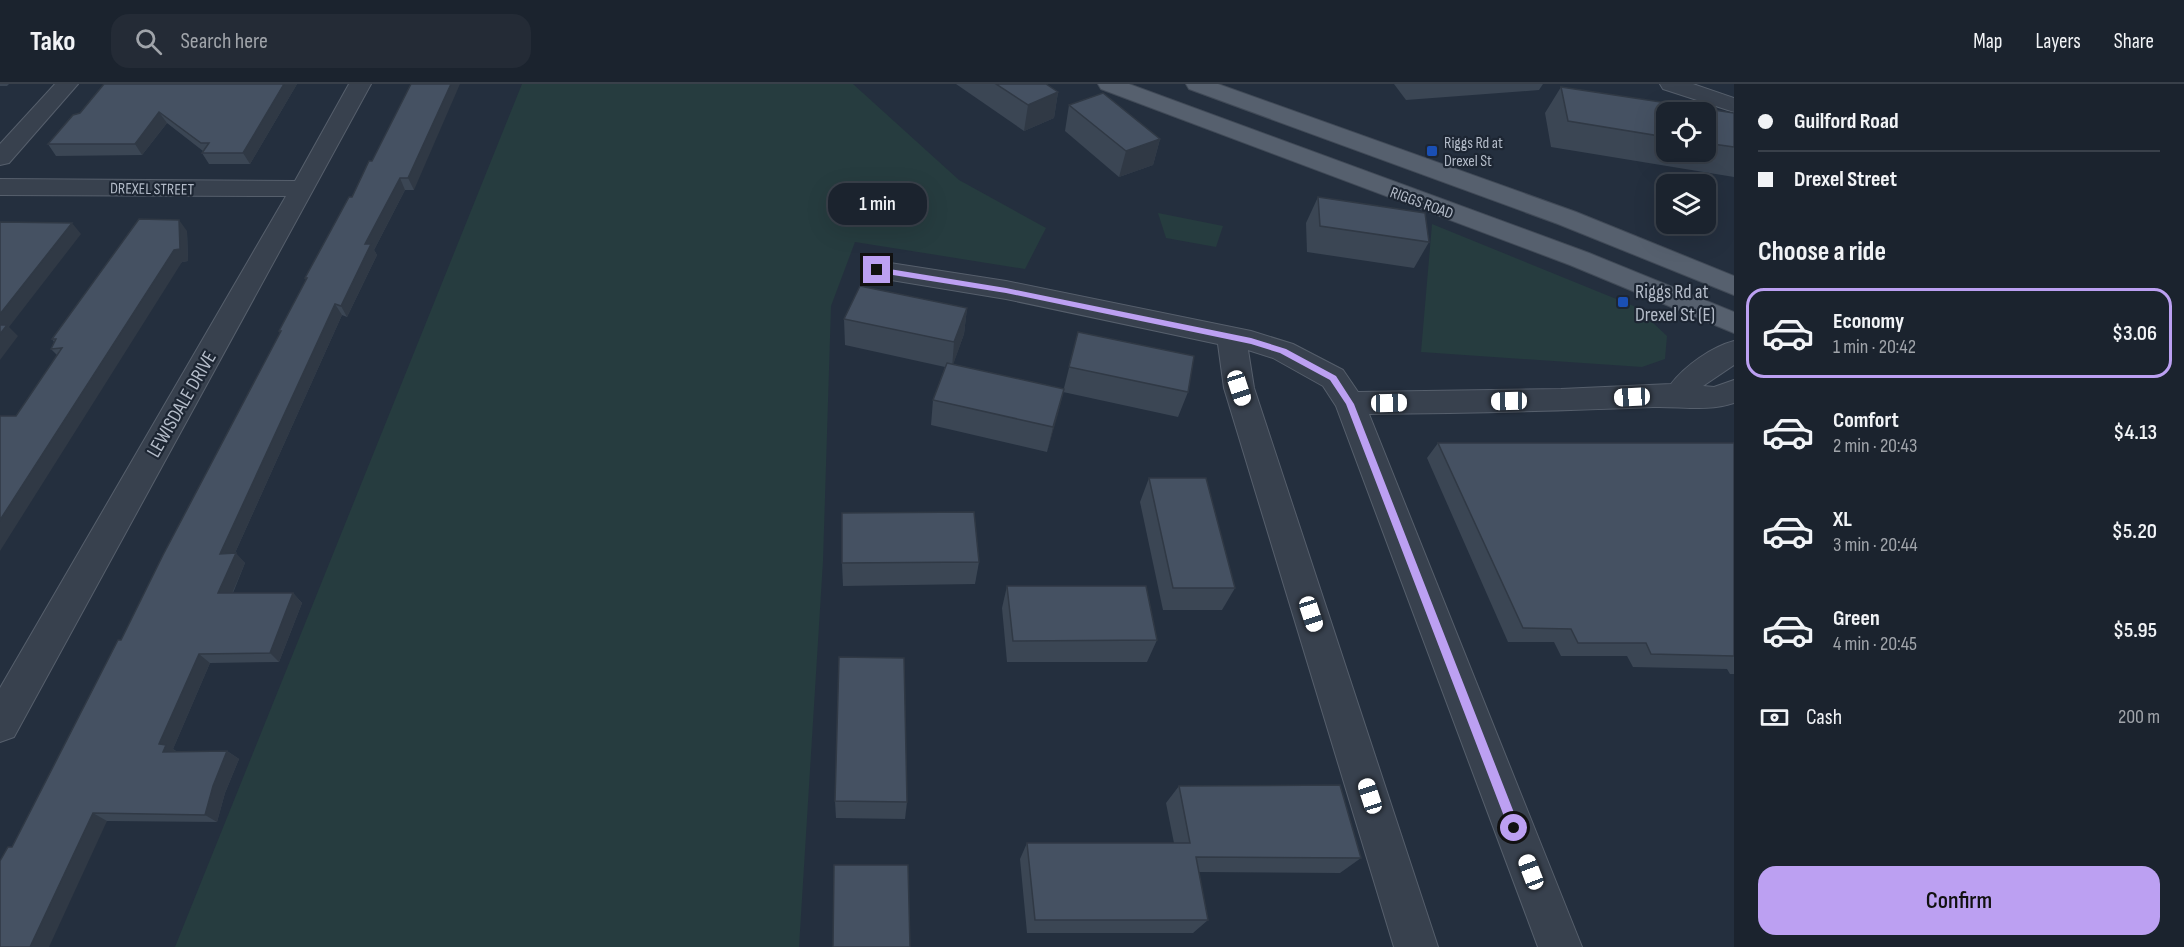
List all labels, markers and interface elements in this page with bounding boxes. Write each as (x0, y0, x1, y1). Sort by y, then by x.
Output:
search box (111, 14, 531, 68)
text: Tako (30, 25, 75, 58)
icon: search (132, 25, 165, 58)
text: Search here (180, 28, 268, 55)
text: Map (1973, 29, 2002, 54)
text: Layers (2035, 29, 2081, 54)
text: Share (2114, 29, 2154, 54)
map controls (1656, 102, 1716, 234)
button: locate (1656, 102, 1716, 162)
text: Guilford Road (1794, 108, 1899, 135)
place label: Riggs Rd at Drexel St (1444, 134, 1503, 171)
marker: Riggs Rd at Drexel St (1425, 144, 1439, 158)
text: Drexel Street (1794, 166, 1897, 193)
button: layers (1656, 174, 1716, 234)
street label: DREXEL STREET (110, 179, 195, 200)
callout: 1 min (828, 183, 926, 225)
street label: RIGGS ROAD (1387, 183, 1456, 224)
text: 1 min (859, 192, 896, 216)
text: Choose a ride (1758, 236, 1886, 268)
route end (863, 256, 890, 283)
place label: Riggs Rd at Drexel St (E) (1635, 280, 1715, 327)
marker: Riggs Rd at Drexel St (E) (1616, 295, 1630, 309)
icon: car (1761, 306, 1815, 360)
text: Economy (1833, 308, 1904, 335)
text: $3.06 (2112, 320, 2157, 347)
text: 1 min · 20:42 (1833, 335, 1916, 359)
street label: LEWISDALE DRIVE (142, 347, 222, 462)
car (1225, 368, 1253, 408)
car (1614, 387, 1650, 407)
car (1491, 392, 1527, 410)
car (1371, 394, 1407, 412)
icon: car (1761, 405, 1815, 459)
text: Comfort (1833, 407, 1899, 434)
text: $4.13 (2113, 419, 2157, 446)
text: 2 min · 20:43 (1833, 434, 1917, 458)
icon: car (1761, 504, 1815, 558)
text: XL (1833, 506, 1852, 533)
text: $5.20 (2112, 518, 2157, 545)
text: 3 min · 20:44 (1833, 533, 1918, 557)
car (1297, 594, 1325, 634)
icon: car (1761, 603, 1815, 657)
text: Green (1833, 605, 1880, 632)
text: $5.95 (2113, 617, 2157, 644)
text: 4 min · 20:45 (1833, 632, 1917, 656)
icon: cash (1758, 701, 1791, 734)
text: Cash (1806, 704, 1842, 731)
text: 200 m (2118, 705, 2160, 729)
car (1356, 776, 1384, 816)
route start (1500, 814, 1527, 841)
car (1516, 852, 1546, 892)
button: Confirm (1758, 866, 2160, 935)

